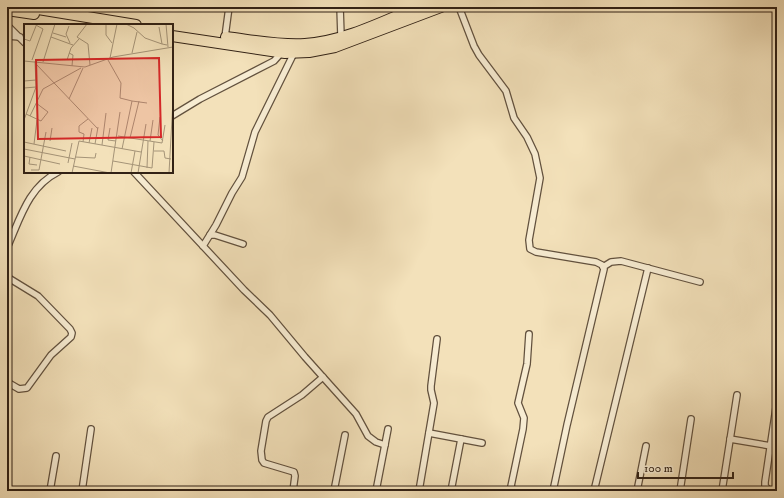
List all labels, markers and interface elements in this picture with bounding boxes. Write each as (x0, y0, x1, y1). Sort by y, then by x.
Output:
inset map (24, 24, 173, 173)
scale bar (638, 454, 733, 480)
text: 100 m (644, 461, 673, 476)

